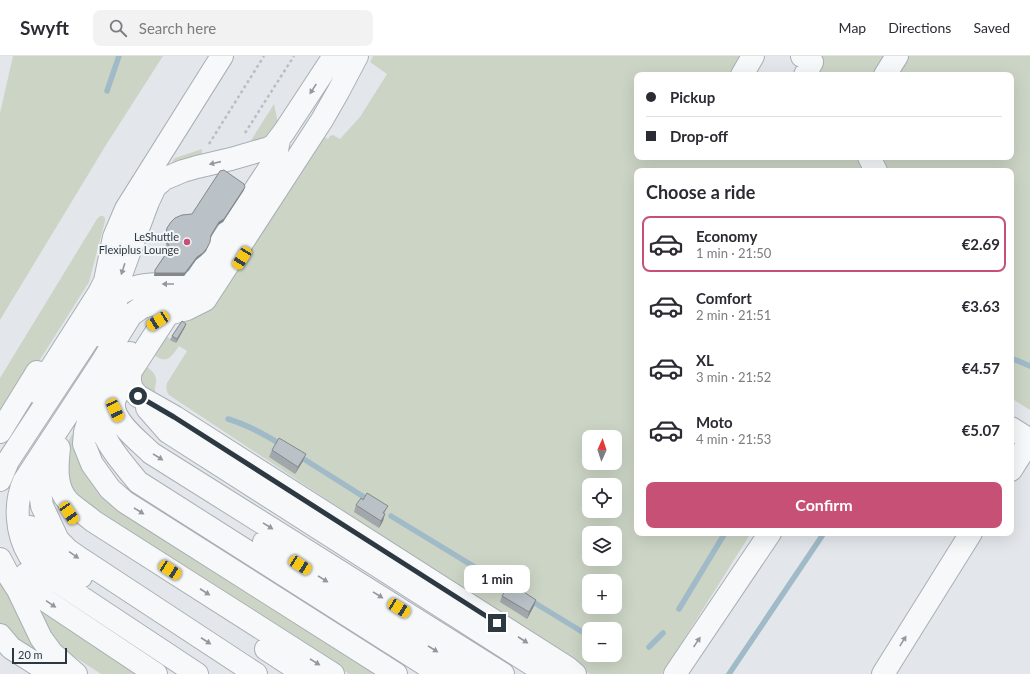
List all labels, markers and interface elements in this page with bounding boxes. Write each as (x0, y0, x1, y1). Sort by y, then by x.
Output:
search box (93, 10, 373, 46)
text: Swyft (20, 16, 69, 39)
icon: search (107, 17, 129, 39)
text: Search here (139, 19, 216, 37)
text: Map (839, 19, 866, 36)
text: Directions (888, 19, 951, 36)
text: Saved (973, 19, 1010, 36)
one-way arrow (309, 83, 316, 95)
text: Pickup (670, 88, 715, 106)
text: Drop-off (670, 127, 728, 145)
one-way arrow (209, 160, 221, 166)
text: Choose a ride (646, 181, 755, 203)
icon: car (648, 226, 684, 262)
text: Economy (696, 227, 757, 245)
place label: LeShuttle Flexiplus Lounge (99, 230, 179, 256)
text: €2.69 (962, 235, 1000, 253)
marker: LeShuttle Flexiplus Lounge (182, 237, 192, 247)
car (231, 245, 253, 271)
text: 1 min · 21:50 (696, 245, 771, 261)
one-way arrow (120, 264, 126, 276)
one-way arrow (161, 281, 174, 287)
icon: car (648, 288, 684, 324)
text: Comfort (696, 289, 752, 307)
text: €3.63 (962, 297, 1000, 315)
text: 2 min · 21:51 (696, 307, 771, 323)
car (145, 309, 171, 333)
icon: car (648, 350, 684, 386)
text: XL (696, 351, 714, 369)
text: €4.57 (962, 359, 1000, 377)
text: 3 min · 21:52 (696, 369, 771, 385)
route start (129, 387, 147, 405)
car (104, 397, 126, 423)
icon: car (648, 412, 684, 448)
text: Moto (696, 413, 733, 431)
text: €5.07 (962, 421, 1000, 439)
north arrow (582, 430, 622, 470)
map controls (582, 430, 622, 662)
text: 4 min · 21:53 (696, 431, 771, 447)
one-way arrow (153, 453, 163, 461)
button: locate (582, 478, 622, 518)
button: Confirm (646, 482, 1002, 528)
car (57, 500, 81, 526)
one-way arrow (134, 507, 144, 515)
one-way arrow (262, 523, 274, 530)
button: layers (582, 526, 622, 566)
one-way arrow (69, 551, 79, 559)
car (287, 553, 313, 577)
car (157, 558, 183, 582)
callout: 1 min (464, 565, 530, 593)
text: 1 min (481, 571, 513, 587)
button: + (582, 574, 622, 614)
one-way arrow (318, 575, 328, 583)
one-way arrow (199, 589, 211, 596)
one-way arrow (372, 592, 384, 599)
car (386, 597, 412, 619)
one-way arrow (45, 601, 57, 608)
route end (488, 614, 506, 632)
button: − (582, 622, 622, 662)
one-way arrow (900, 635, 907, 647)
one-way arrow (518, 636, 529, 644)
one-way arrow (693, 636, 701, 647)
one-way arrow (200, 638, 212, 645)
one-way arrow (427, 645, 439, 652)
scale bar (12, 646, 67, 665)
text: 20 m (18, 648, 43, 661)
one-way arrow (310, 658, 320, 666)

